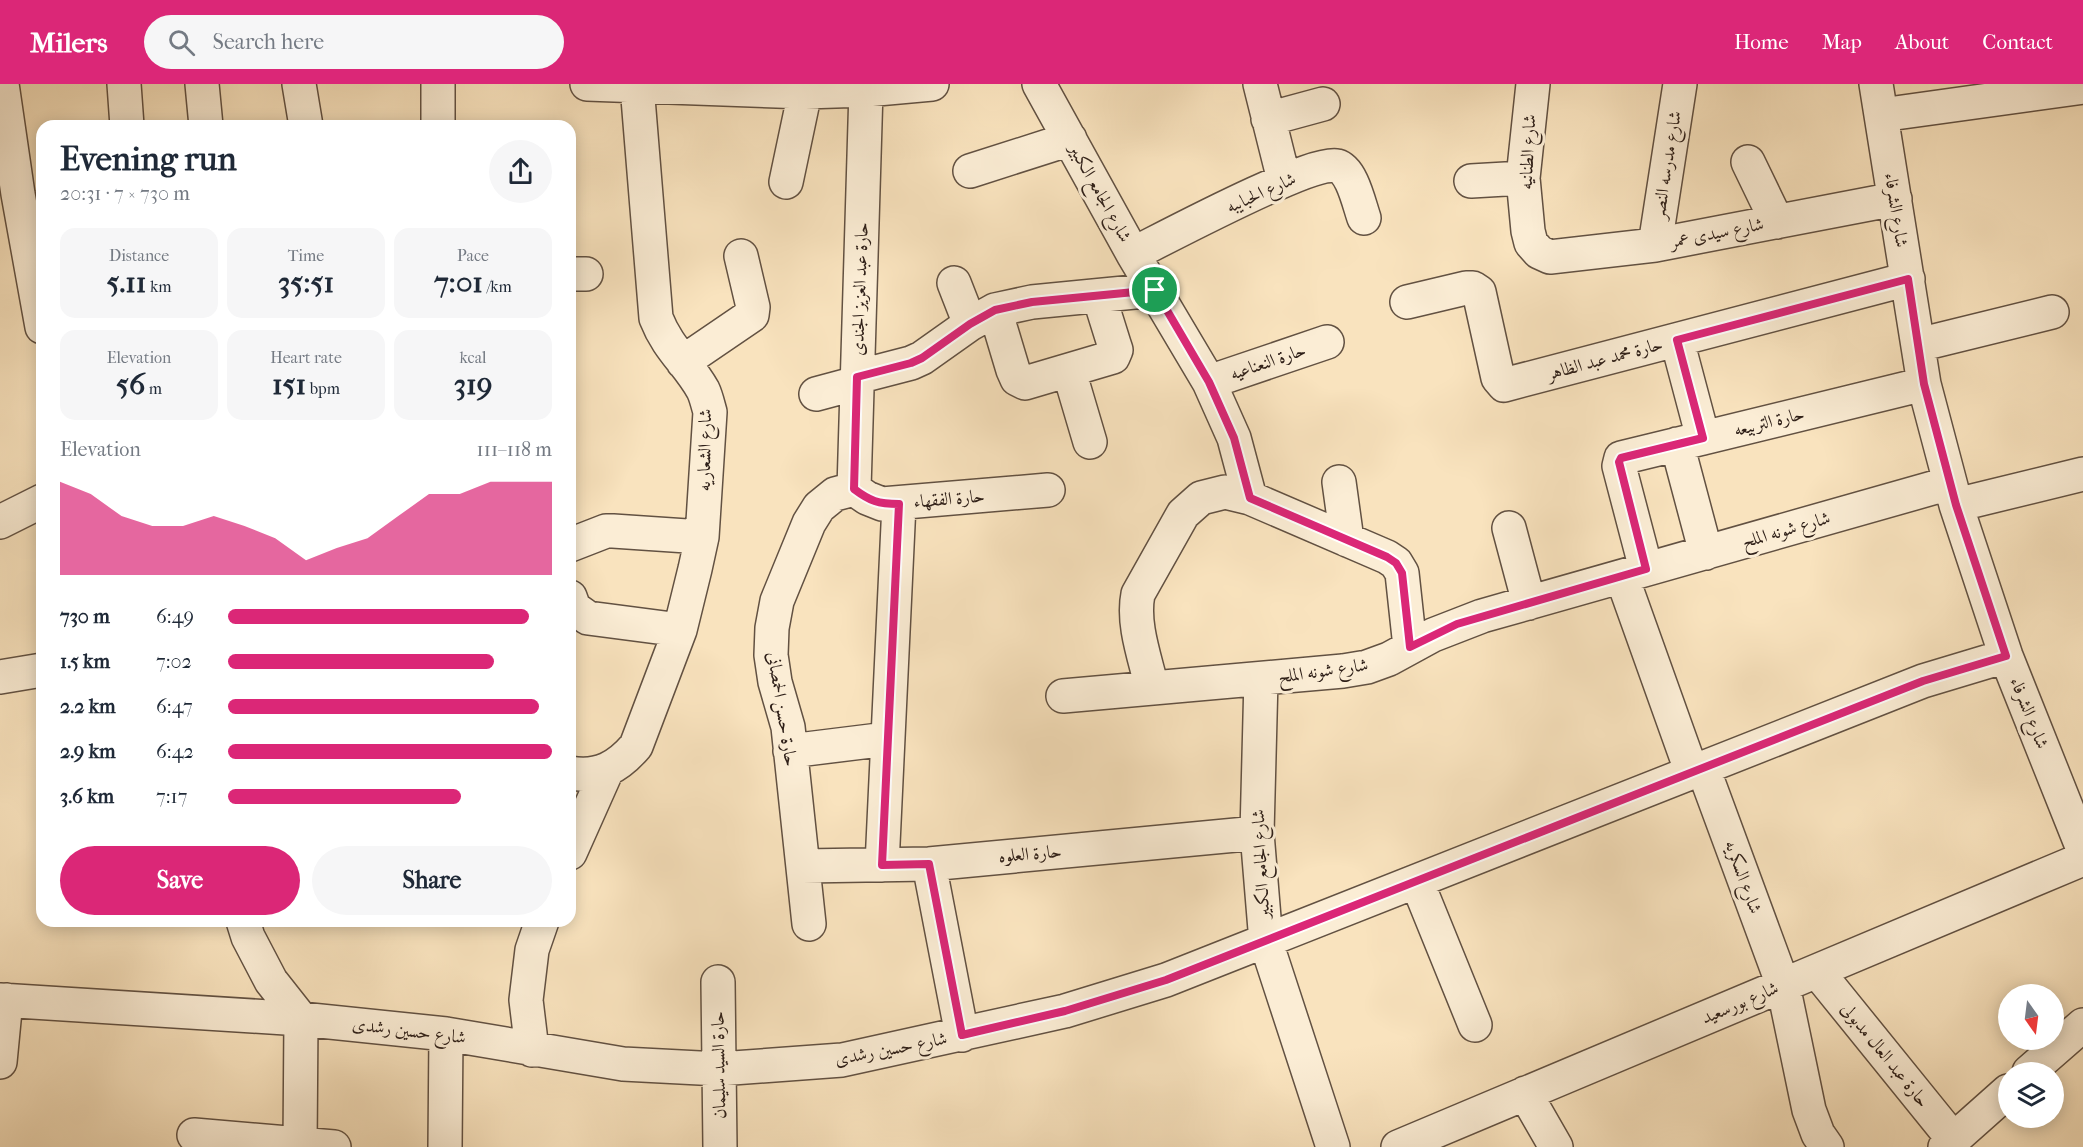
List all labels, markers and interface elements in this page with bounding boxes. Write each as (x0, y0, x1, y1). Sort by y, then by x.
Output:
search box (144, 15, 564, 69)
text: Milers (30, 26, 108, 59)
icon: search (165, 26, 198, 59)
text: Search here (213, 29, 324, 55)
text: Home (1734, 30, 1789, 54)
text: Map (1822, 30, 1862, 54)
text: About (1895, 30, 1949, 54)
text: Contact (1982, 30, 2053, 54)
street label: شارع مدرسه النصر (1648, 109, 1690, 223)
street label: شارع الطنانيه (1516, 114, 1544, 190)
street label: شارع الجامع الكبير (1059, 138, 1136, 248)
text: Evening run (60, 140, 237, 179)
button: share (489, 140, 552, 203)
street label: شارع الحبايبه (1223, 168, 1301, 221)
street label: شارع الشرفاء (1876, 171, 1912, 249)
text: 20:31 · 7 × 730 m (60, 182, 190, 205)
street label: شارع سيدى عمر (1667, 214, 1766, 257)
street label: حارة عبد العزيز الجندى (847, 222, 874, 356)
text: Distance (109, 246, 169, 265)
text: Time (288, 246, 324, 265)
text: Pace (457, 246, 489, 265)
pin (1129, 264, 1180, 315)
text: 5.11 (106, 265, 147, 300)
text: 35:51 (278, 265, 334, 300)
text: 7:01 (434, 265, 483, 300)
icon: arrive (1138, 273, 1171, 306)
text: km (147, 277, 172, 296)
text: /km (483, 277, 512, 296)
street label: حارة محمد عبد الظاهر (1543, 333, 1665, 386)
street label: حارة النعناعيه (1227, 339, 1309, 385)
text: Elevation (107, 348, 171, 367)
text: Heart rate (270, 348, 342, 367)
text: kcal (460, 348, 486, 367)
text: 56 (116, 367, 145, 402)
text: 151 (272, 367, 306, 402)
text: 319 (454, 367, 492, 402)
text: m (145, 379, 162, 398)
text: bpm (306, 379, 340, 398)
street label: حارة التربيعه (1732, 403, 1806, 441)
street label: شارع الشعاريه (694, 408, 720, 492)
text: Elevation (60, 438, 141, 461)
text: 111–118 m (477, 438, 552, 461)
street label: حارة الفقهاء (913, 485, 985, 513)
street label: شارع شونه الملح (1739, 507, 1834, 557)
text: 730 m (60, 605, 110, 628)
text: 6:49 (156, 605, 194, 628)
text: 1.5 km (60, 650, 110, 673)
text: 7:02 (156, 650, 192, 673)
street label: حارة حسن الحمصانى (762, 650, 801, 768)
street label: شارع شونه الملح (1276, 654, 1370, 693)
street label: شارع الشرفاء (2001, 674, 2053, 753)
text: 2.2 km (60, 695, 116, 718)
text: 6:47 (156, 695, 193, 718)
text: 2.9 km (60, 740, 116, 763)
text: 6:42 (156, 740, 194, 763)
text: 3.6 km (60, 785, 114, 808)
text: 7:17 (156, 785, 187, 808)
street label: شارع الجامع الكبير (1248, 809, 1279, 921)
street label: شارع السكريه (1716, 837, 1766, 918)
street label: حارة العلوه (998, 841, 1062, 867)
button: Save (60, 846, 300, 915)
button: Share (312, 846, 552, 915)
street label: شارع بورسعيد (1698, 977, 1783, 1032)
north arrow (1998, 984, 2064, 1050)
map controls (1998, 984, 2064, 1128)
street label: حارة عبد العال مدبولى (1836, 998, 1934, 1112)
street label: حارة السيد سليمان (708, 1011, 730, 1119)
street label: شارع حسين رشدى (351, 1014, 467, 1052)
street label: شارع حسين رشدى (833, 1028, 950, 1074)
button: layers (1998, 1062, 2064, 1128)

